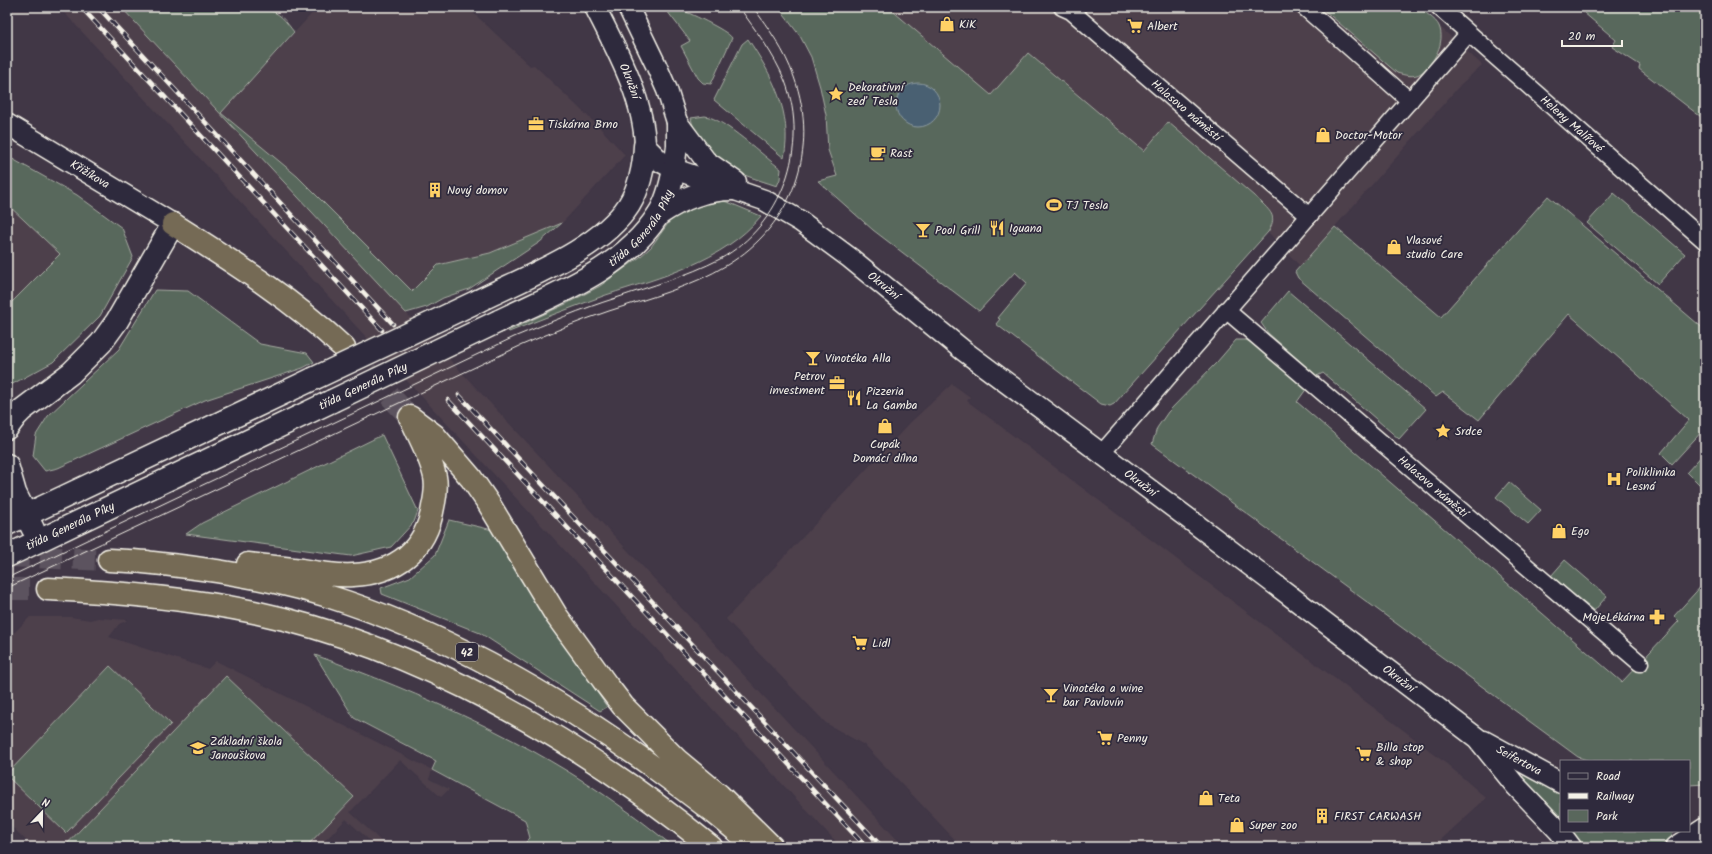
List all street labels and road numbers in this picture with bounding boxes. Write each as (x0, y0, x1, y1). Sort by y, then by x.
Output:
street label: Okružní (614, 60, 646, 104)
street label: Halasovo náměstí (1147, 75, 1227, 148)
street label: Heleny Malířové (1536, 91, 1608, 158)
street label: Křižíkova (66, 155, 114, 194)
street label: třída Generála Píky (605, 187, 679, 272)
street label: Okružní (863, 267, 906, 306)
street label: třída Generála Píky (316, 357, 411, 415)
street label: Halasovo náměstí (1393, 451, 1474, 524)
street label: Okružní (1120, 465, 1163, 503)
street label: třída Generála Píky (23, 497, 118, 556)
road number: 42 (456, 643, 478, 661)
street label: Okružní (1378, 660, 1421, 699)
street label: Seifertova (1493, 740, 1545, 781)

